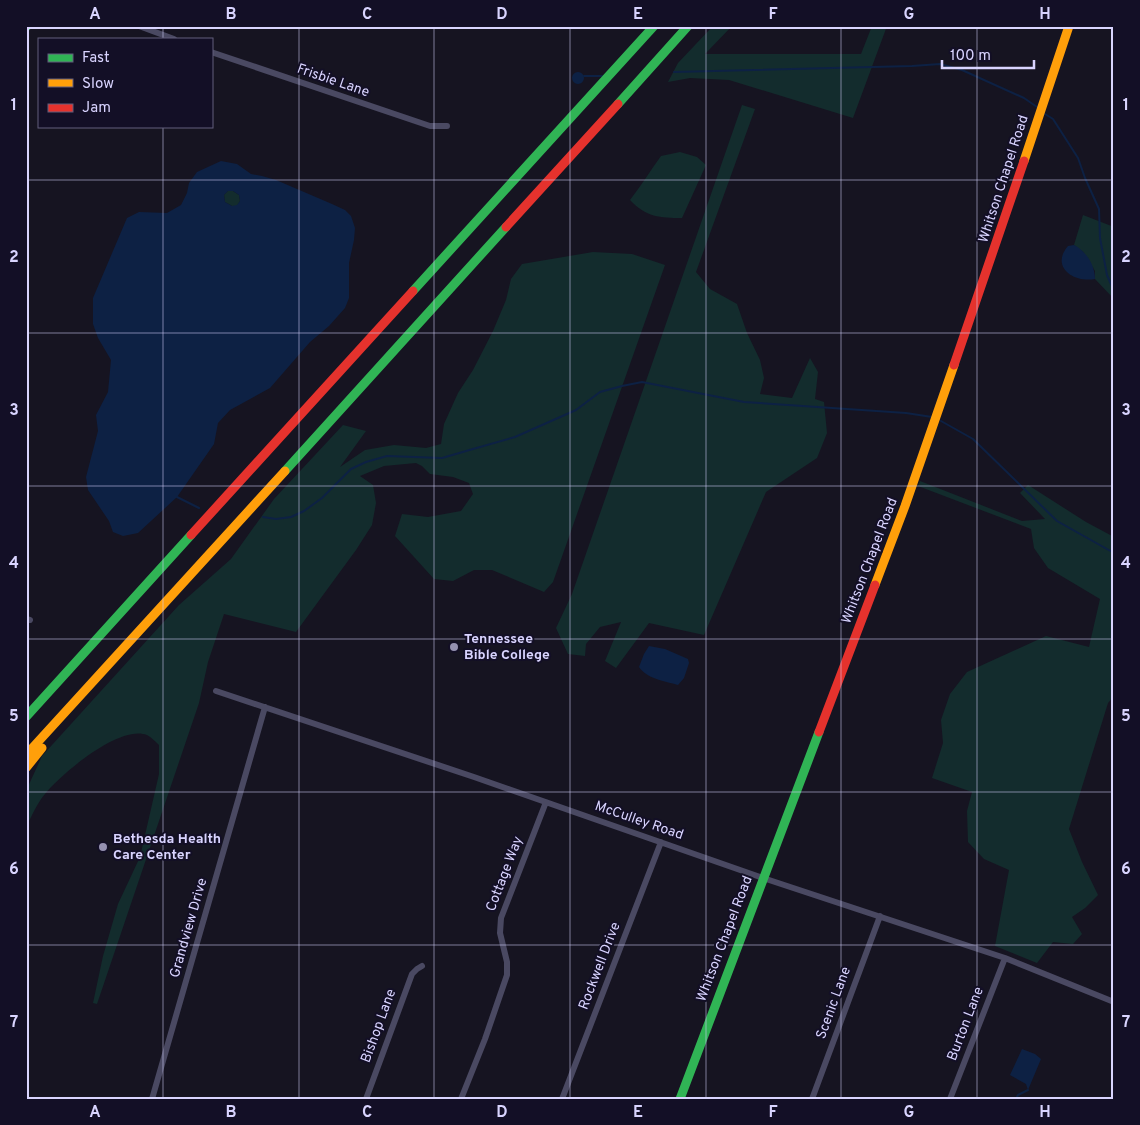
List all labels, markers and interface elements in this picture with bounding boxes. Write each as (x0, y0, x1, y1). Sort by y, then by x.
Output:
text: A (89, 5, 101, 25)
text: B (225, 5, 237, 25)
text: C (362, 5, 372, 25)
text: D (496, 5, 508, 25)
text: E (633, 5, 643, 25)
text: F (768, 5, 778, 25)
text: G (904, 5, 914, 25)
text: H (1039, 5, 1051, 25)
legend (38, 38, 212, 128)
scale bar (942, 38, 1035, 70)
text: 100 m (950, 47, 991, 66)
text: Fast (82, 49, 110, 68)
street label: Frisbie Lane (295, 61, 371, 101)
text: Slow (82, 75, 114, 94)
text: 1 (11, 96, 17, 116)
text: 1 (1123, 96, 1129, 116)
text: Jam (82, 99, 111, 118)
street label: Whitson Chapel Road (975, 113, 1033, 245)
text: 2 (9, 248, 19, 268)
text: 2 (1121, 248, 1131, 268)
text: 3 (9, 401, 19, 421)
text: 3 (1121, 401, 1131, 421)
street label: Whitson Chapel Road (838, 496, 902, 626)
text: 4 (9, 554, 19, 574)
text: 4 (1121, 554, 1131, 574)
place label: Tennessee Bible College (464, 631, 550, 664)
marker: Tennessee Bible College (448, 641, 460, 653)
text: 5 (9, 707, 19, 727)
text: 5 (1121, 707, 1131, 727)
street label: McCulley Road (592, 798, 686, 844)
place label: Bethesda Health Care Center (113, 831, 221, 864)
street label: Cottage Way (483, 834, 527, 914)
marker: Bethesda Health Care Center (97, 841, 109, 853)
text: 6 (9, 860, 19, 880)
text: 6 (1121, 860, 1131, 880)
street label: Whitson Chapel Road (693, 874, 757, 1004)
street label: Grandview Drive (167, 876, 211, 980)
street label: Rockwell Drive (576, 920, 624, 1012)
street label: Scenic Lane (813, 965, 855, 1041)
street label: Burton Lane (944, 985, 988, 1063)
street label: Bishop Lane (358, 987, 400, 1065)
text: 7 (10, 1013, 18, 1033)
text: 7 (1122, 1013, 1130, 1033)
text: A (89, 1103, 101, 1123)
text: B (225, 1103, 237, 1123)
text: C (362, 1103, 372, 1123)
text: D (496, 1103, 508, 1123)
text: E (633, 1103, 643, 1123)
text: F (768, 1103, 778, 1123)
text: G (904, 1103, 914, 1123)
text: H (1039, 1103, 1051, 1123)

